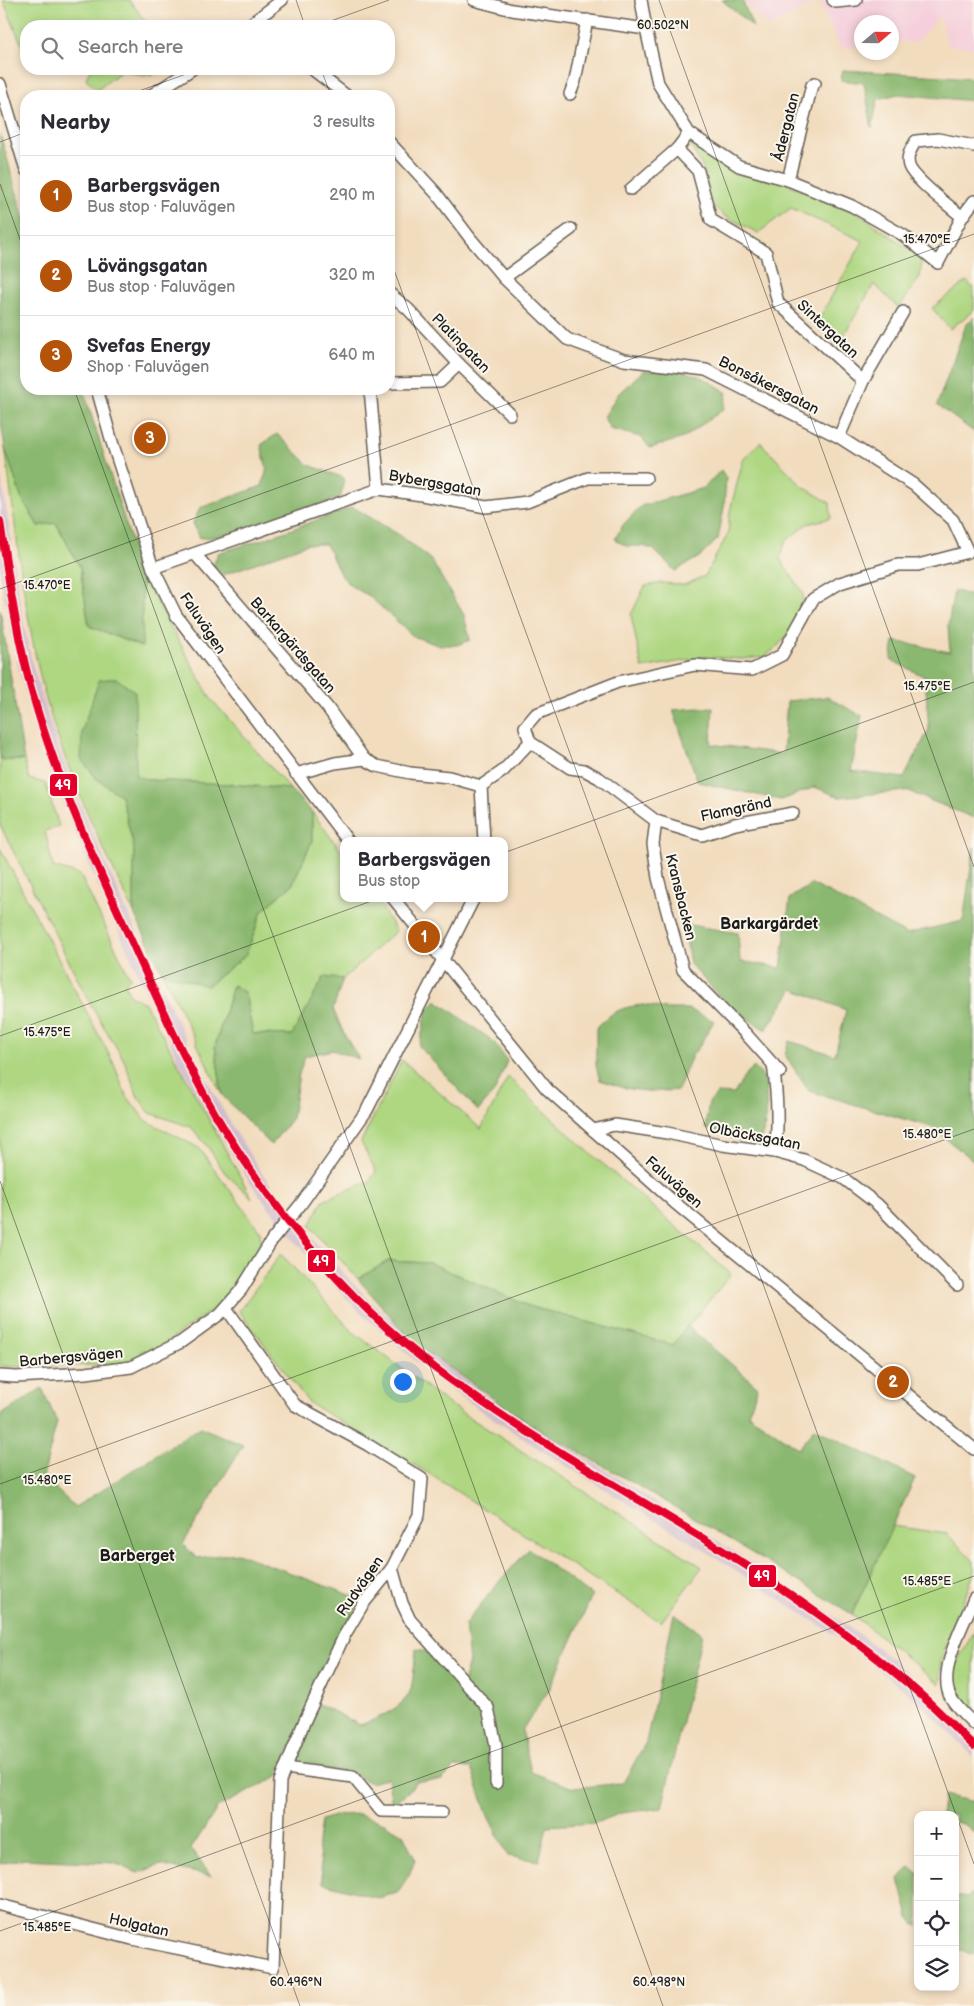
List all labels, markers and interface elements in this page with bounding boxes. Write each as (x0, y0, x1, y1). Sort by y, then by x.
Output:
north arrow (854, 15, 899, 60)
text: 60.502°N (637, 18, 689, 33)
search box (20, 20, 395, 75)
icon: search (38, 34, 66, 62)
text: Search here (78, 36, 183, 59)
street label: Ådergatan (768, 91, 804, 163)
text: Nearby (40, 110, 110, 135)
text: 3 results (313, 113, 375, 132)
text: Barbergsvägen (87, 175, 220, 198)
text: 1 (53, 186, 59, 205)
text: 290 m (329, 186, 375, 205)
text: Bus stop · Faluvägen (87, 198, 235, 217)
text: 15.470°E (903, 232, 951, 247)
text: Lövängsgatan (87, 255, 208, 278)
text: 2 (51, 266, 61, 285)
text: 320 m (329, 266, 375, 285)
text: Bus stop · Faluvägen (87, 278, 235, 297)
street label: Sintergatan (793, 296, 862, 363)
street label: Platingatan (427, 309, 494, 377)
text: Svefas Energy (87, 335, 211, 358)
text: 3 (51, 346, 61, 365)
text: 640 m (329, 346, 375, 365)
street label: Bonsåkersgatan (715, 352, 822, 419)
text: Shop · Faluvägen (87, 358, 209, 377)
pin: 3 (134, 419, 166, 457)
street label: Bybergsgatan (387, 466, 483, 501)
text: 15.470°E (23, 578, 71, 593)
street label: Faluvägen (175, 589, 230, 658)
street label: Barkargärdsgatan (246, 593, 340, 697)
text: 15.475°E (903, 679, 951, 694)
line badge: 49 (49, 773, 78, 797)
text: 49 (55, 777, 71, 794)
street label: Flamgränd (699, 793, 773, 826)
popup (340, 837, 508, 902)
text: Barbergsvägen (357, 849, 491, 872)
street label: Kransbacken (661, 852, 700, 942)
text: Bus stop (357, 872, 420, 891)
district label: Barkargärdet (720, 915, 819, 934)
pin: 1 (408, 918, 440, 956)
text: 15.475°E (23, 1025, 71, 1040)
street label: Olbäcksgatan (708, 1118, 802, 1155)
text: 15.480°E (903, 1127, 951, 1142)
street label: Faluvägen (641, 1152, 706, 1213)
line badge: 49 (307, 1249, 336, 1273)
text: 49 (313, 1253, 329, 1270)
street label: Barbergsvägen (18, 1343, 124, 1372)
pin: 2 (877, 1363, 909, 1401)
your location (390, 1369, 416, 1395)
text: 15.480°E (23, 1473, 71, 1488)
district label: Barberget (99, 1547, 175, 1566)
street label: Rudvägen (333, 1553, 388, 1620)
line badge: 49 (748, 1564, 777, 1588)
text: 49 (754, 1568, 770, 1585)
text: 15.485°E (903, 1574, 951, 1589)
map controls (914, 1811, 959, 1991)
button: + (914, 1811, 959, 1856)
button: − (914, 1856, 959, 1901)
button: locate (914, 1901, 959, 1946)
street label: Holgatan (107, 1909, 171, 1942)
text: 15.485°E (23, 1920, 71, 1935)
button: layers (914, 1946, 959, 1991)
text: 60.496°N (270, 1975, 322, 1990)
text: 60.498°N (633, 1975, 685, 1990)

